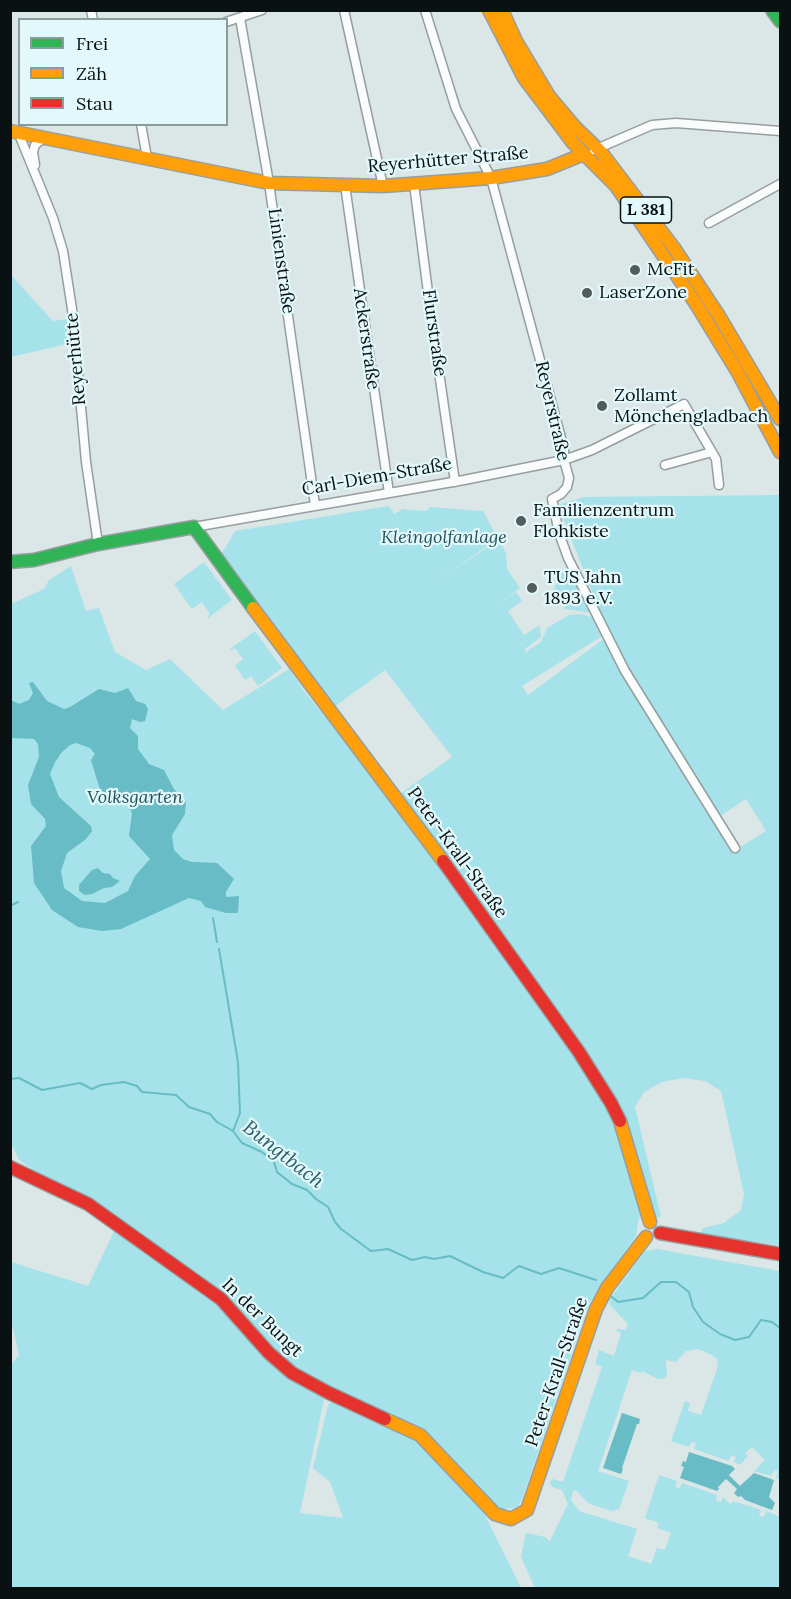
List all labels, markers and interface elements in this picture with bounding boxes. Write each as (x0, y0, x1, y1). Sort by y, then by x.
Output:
legend (18, 18, 228, 126)
text: Frei (76, 32, 108, 55)
text: Zäh (76, 62, 107, 85)
text: Stau (76, 92, 113, 115)
street label: Reyerhütter Straße (367, 142, 529, 178)
road number: L 381 (620, 197, 672, 223)
street label: Linienstraße (263, 207, 299, 315)
place label: McFit (647, 259, 695, 281)
marker: McFit (628, 263, 642, 277)
place label: LaserZone (599, 282, 687, 304)
marker: LaserZone (580, 286, 594, 300)
street label: Ackerstraße (348, 287, 384, 391)
street label: Flurstraße (417, 288, 451, 378)
street label: Reyerhütte (61, 312, 91, 406)
street label: Reyerstraße (530, 359, 574, 463)
place label: Zollamt Mönchengladbach (614, 385, 768, 428)
marker: Zollamt Mönchengladbach (595, 399, 609, 413)
street label: Carl-Diem-Straße (300, 453, 454, 501)
place label: Familienzentrum Flohkiste (533, 500, 674, 542)
marker: Familienzentrum Flohkiste (514, 514, 528, 528)
park label: Kleingolfanlage (381, 527, 507, 549)
place label: TUS Jahn 1893 e.V. (544, 567, 621, 610)
marker: TUS Jahn 1893 e.V. (525, 581, 539, 595)
street label: Peter-Krall-Straße (402, 783, 512, 923)
park label: Volksgarten (87, 787, 183, 809)
water label: Bungtbach (238, 1116, 328, 1194)
street label: In der Bungt (217, 1274, 307, 1362)
street label: Peter-Krall-Straße (521, 1294, 593, 1450)

